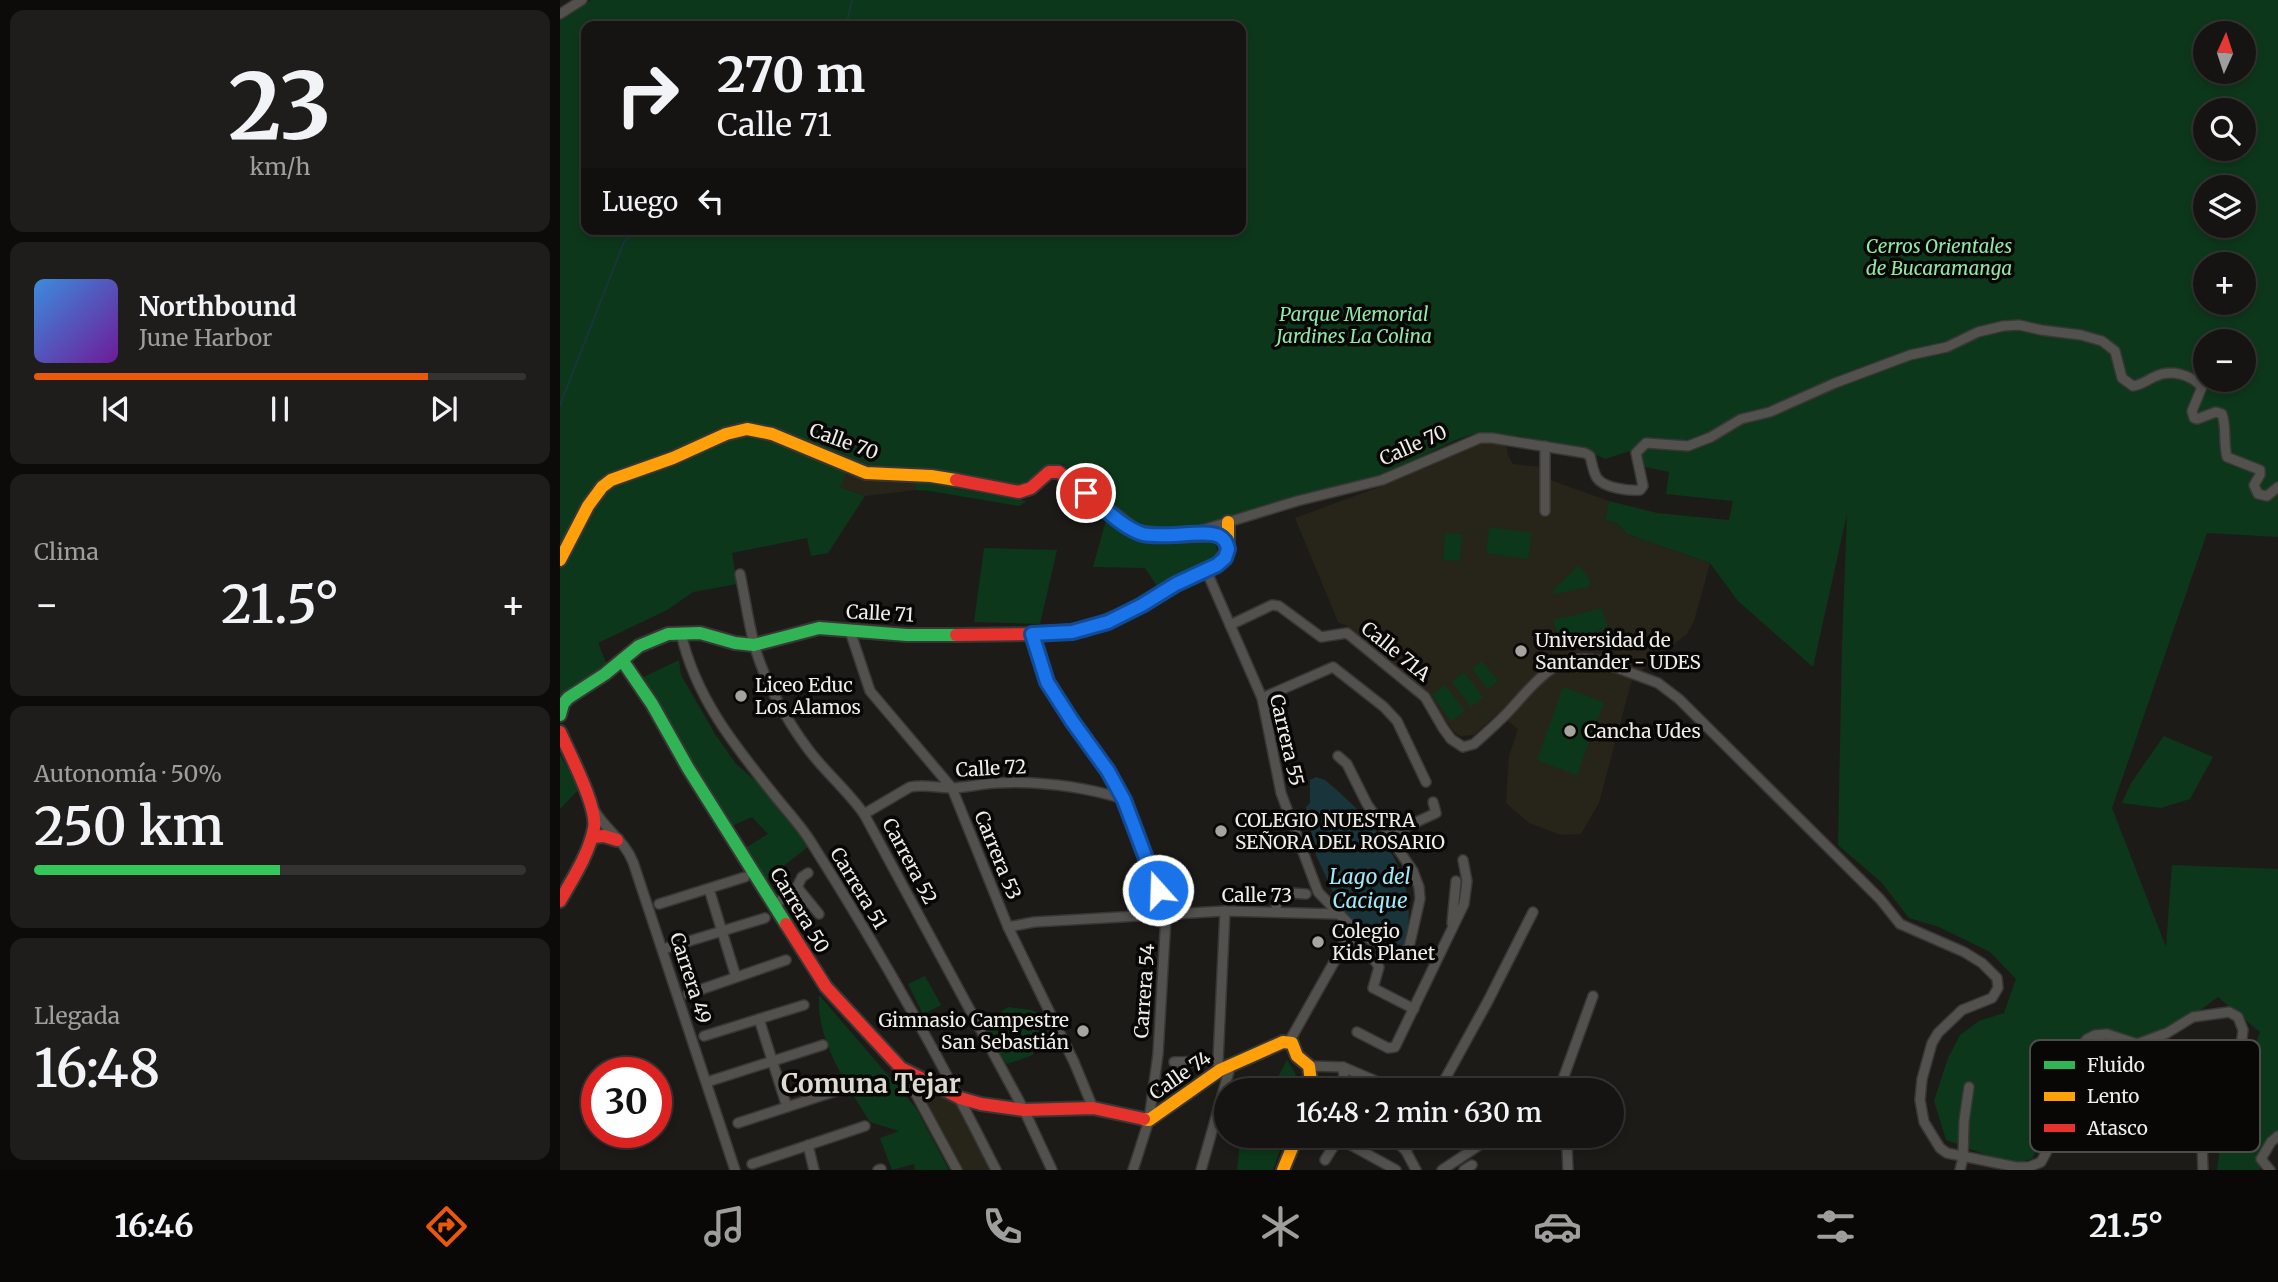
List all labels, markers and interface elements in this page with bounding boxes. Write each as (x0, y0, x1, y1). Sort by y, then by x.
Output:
north arrow (2193, 21, 2256, 84)
map controls (2193, 21, 2256, 392)
text: 270 m (717, 44, 865, 105)
text: 23 (228, 49, 332, 164)
icon: right (602, 49, 693, 140)
button: search (2193, 98, 2256, 161)
text: Calle 71 (717, 105, 832, 145)
text: km/h (250, 152, 310, 181)
button: layers (2193, 175, 2256, 238)
icon: left (692, 182, 730, 220)
text: Luego (602, 185, 678, 218)
park label: Cerros Orientales de Bucaramanga (1866, 234, 2012, 280)
button: + (2193, 252, 2256, 315)
text: Northbound (139, 290, 297, 323)
park label: Parque Memorial Jardines La Colina (1274, 302, 1432, 348)
text: June Harbor (139, 323, 272, 352)
button: − (2193, 329, 2256, 392)
icon: previous (97, 390, 135, 428)
icon: pause (261, 390, 299, 428)
icon: next (425, 390, 463, 428)
street label: Calle 70 (806, 417, 882, 465)
street label: Calle 70 (1375, 419, 1451, 471)
pin (1056, 463, 1116, 523)
icon: arrive (1067, 474, 1105, 512)
text: Clima (34, 537, 99, 566)
text: 21.5° (221, 572, 339, 637)
text: − (34, 581, 59, 628)
text: + (501, 581, 526, 628)
street label: Calle 71 (845, 599, 915, 627)
street label: Calle 71A (1357, 616, 1436, 686)
place label: Universidad de Santander - UDES (1535, 628, 1701, 674)
marker: Universidad de Santander - UDES (1513, 643, 1529, 659)
place label: Liceo Educ Los Alamos (755, 673, 861, 719)
marker: Liceo Educ Los Alamos (733, 688, 749, 704)
street label: Carrera 55 (1265, 692, 1309, 788)
place label: Cancha Udes (1584, 719, 1701, 743)
marker: Cancha Udes (1562, 723, 1578, 739)
street label: Calle 72 (955, 754, 1027, 782)
text: Autonomía · 50% (34, 759, 222, 788)
text: 250 km (34, 794, 224, 859)
street label: Carrera 53 (969, 807, 1027, 903)
place label: COLEGIO NUESTRA SEÑORA DEL ROSARIO (1235, 808, 1445, 854)
street label: Carrera 52 (877, 814, 943, 908)
marker: COLEGIO NUESTRA SEÑORA DEL ROSARIO (1213, 823, 1229, 839)
street label: Carrera 51 (825, 843, 893, 934)
position arrow (1121, 853, 1195, 927)
street label: Carrera 50 (765, 863, 835, 957)
water label: Lago del Cacique (1329, 863, 1411, 914)
street label: Calle 73 (1222, 883, 1292, 907)
place label: Colegio Kids Planet (1332, 919, 1436, 965)
street label: Carrera 49 (665, 929, 717, 1027)
marker: Colegio Kids Planet (1310, 934, 1326, 950)
street label: Carrera 54 (1129, 943, 1159, 1039)
text: Llegada (34, 1001, 120, 1030)
place label: Gimnasio Campestre San Sebastián (878, 1008, 1069, 1054)
marker: Gimnasio Campestre San Sebastián (1075, 1023, 1091, 1039)
text: 16:48 (34, 1036, 160, 1101)
legend (2030, 1040, 2260, 1152)
street label: Calle 74 (1144, 1045, 1216, 1105)
text: Fluido (2087, 1053, 2145, 1077)
speed limit sign: 30 (581, 1057, 672, 1148)
district label: Comuna Tejar (781, 1067, 961, 1100)
text: Lento (2087, 1084, 2139, 1108)
text: 16:48 · 2 min · 630 m (1296, 1096, 1542, 1129)
text: Atasco (2086, 1116, 2148, 1140)
icon: directions (422, 1202, 471, 1251)
icon: music (700, 1202, 749, 1251)
icon: phone (978, 1202, 1027, 1251)
icon: climate (1256, 1202, 1305, 1251)
icon: car (1533, 1202, 1582, 1251)
icon: filters (1811, 1202, 1860, 1251)
text: 16:46 (114, 1206, 194, 1246)
text: 21.5° (2089, 1206, 2164, 1246)

